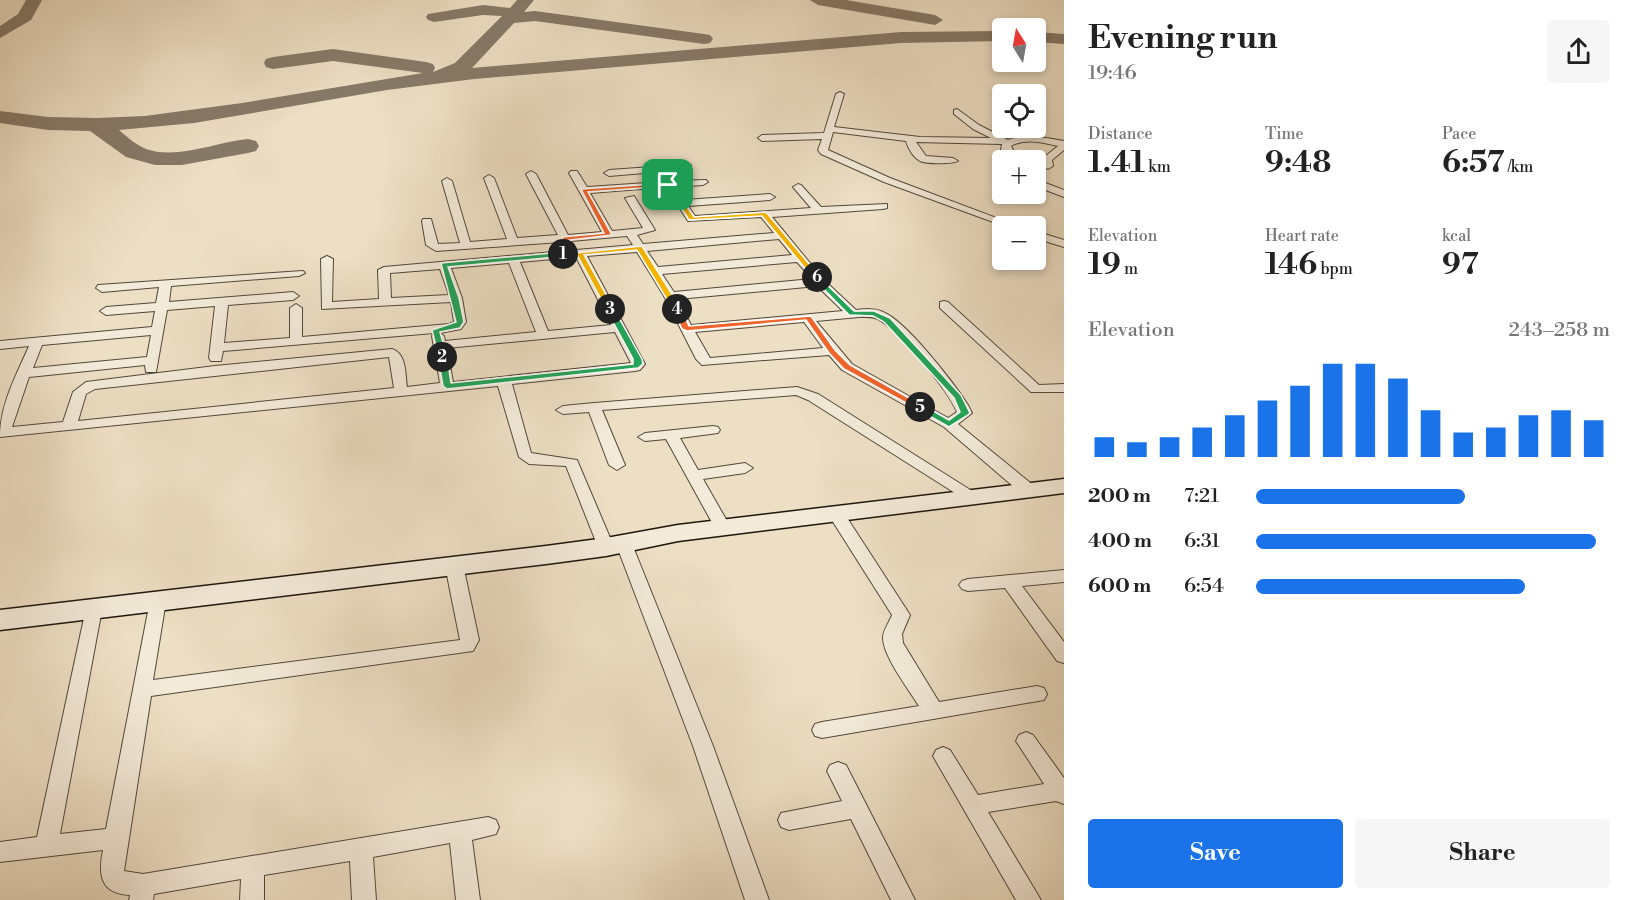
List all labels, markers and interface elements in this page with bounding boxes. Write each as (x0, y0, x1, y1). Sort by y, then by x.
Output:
north arrow (992, 18, 1046, 72)
map controls (992, 18, 1046, 270)
text: Evening run (1088, 18, 1277, 59)
button: share (1547, 20, 1610, 83)
text: 19:46 (1088, 61, 1137, 86)
button: locate (992, 84, 1046, 138)
text: Distance (1088, 124, 1153, 144)
text: Time (1265, 124, 1304, 144)
text: Pace (1442, 124, 1476, 144)
text: 1.41 (1088, 144, 1145, 182)
text: 9:48 (1265, 144, 1331, 182)
text: 6:57 (1442, 144, 1504, 182)
button: + (992, 150, 1046, 204)
text: km (1145, 157, 1171, 177)
text: /km (1504, 157, 1533, 177)
pin (642, 159, 693, 210)
icon: arrive (651, 168, 684, 201)
button: − (992, 216, 1046, 270)
text: Elevation (1088, 226, 1157, 246)
text: Heart rate (1265, 226, 1339, 246)
text: kcal (1442, 226, 1471, 246)
pin: 1 (548, 239, 578, 269)
text: 1 (559, 244, 567, 264)
text: 19 (1088, 246, 1121, 284)
text: 146 (1265, 246, 1317, 284)
text: 97 (1442, 246, 1479, 284)
text: m (1121, 259, 1138, 279)
text: bpm (1317, 259, 1353, 279)
pin: 6 (802, 262, 832, 292)
text: 6 (812, 267, 822, 287)
pin: 3 (595, 294, 625, 324)
pin: 4 (662, 294, 692, 324)
text: 3 (605, 299, 615, 319)
text: 4 (672, 299, 682, 319)
text: Elevation (1088, 318, 1175, 343)
text: 243–258 m (1508, 318, 1610, 343)
pin: 2 (427, 342, 457, 372)
text: 2 (437, 347, 447, 367)
pin: 5 (905, 392, 935, 422)
text: 5 (915, 397, 925, 417)
text: 200 m (1088, 484, 1151, 509)
text: 7:21 (1184, 484, 1219, 509)
text: 400 m (1088, 529, 1152, 554)
text: 6:31 (1184, 529, 1220, 554)
text: 600 m (1088, 574, 1151, 599)
text: 6:54 (1184, 574, 1224, 599)
button: Save (1088, 819, 1343, 888)
button: Share (1355, 819, 1610, 888)

